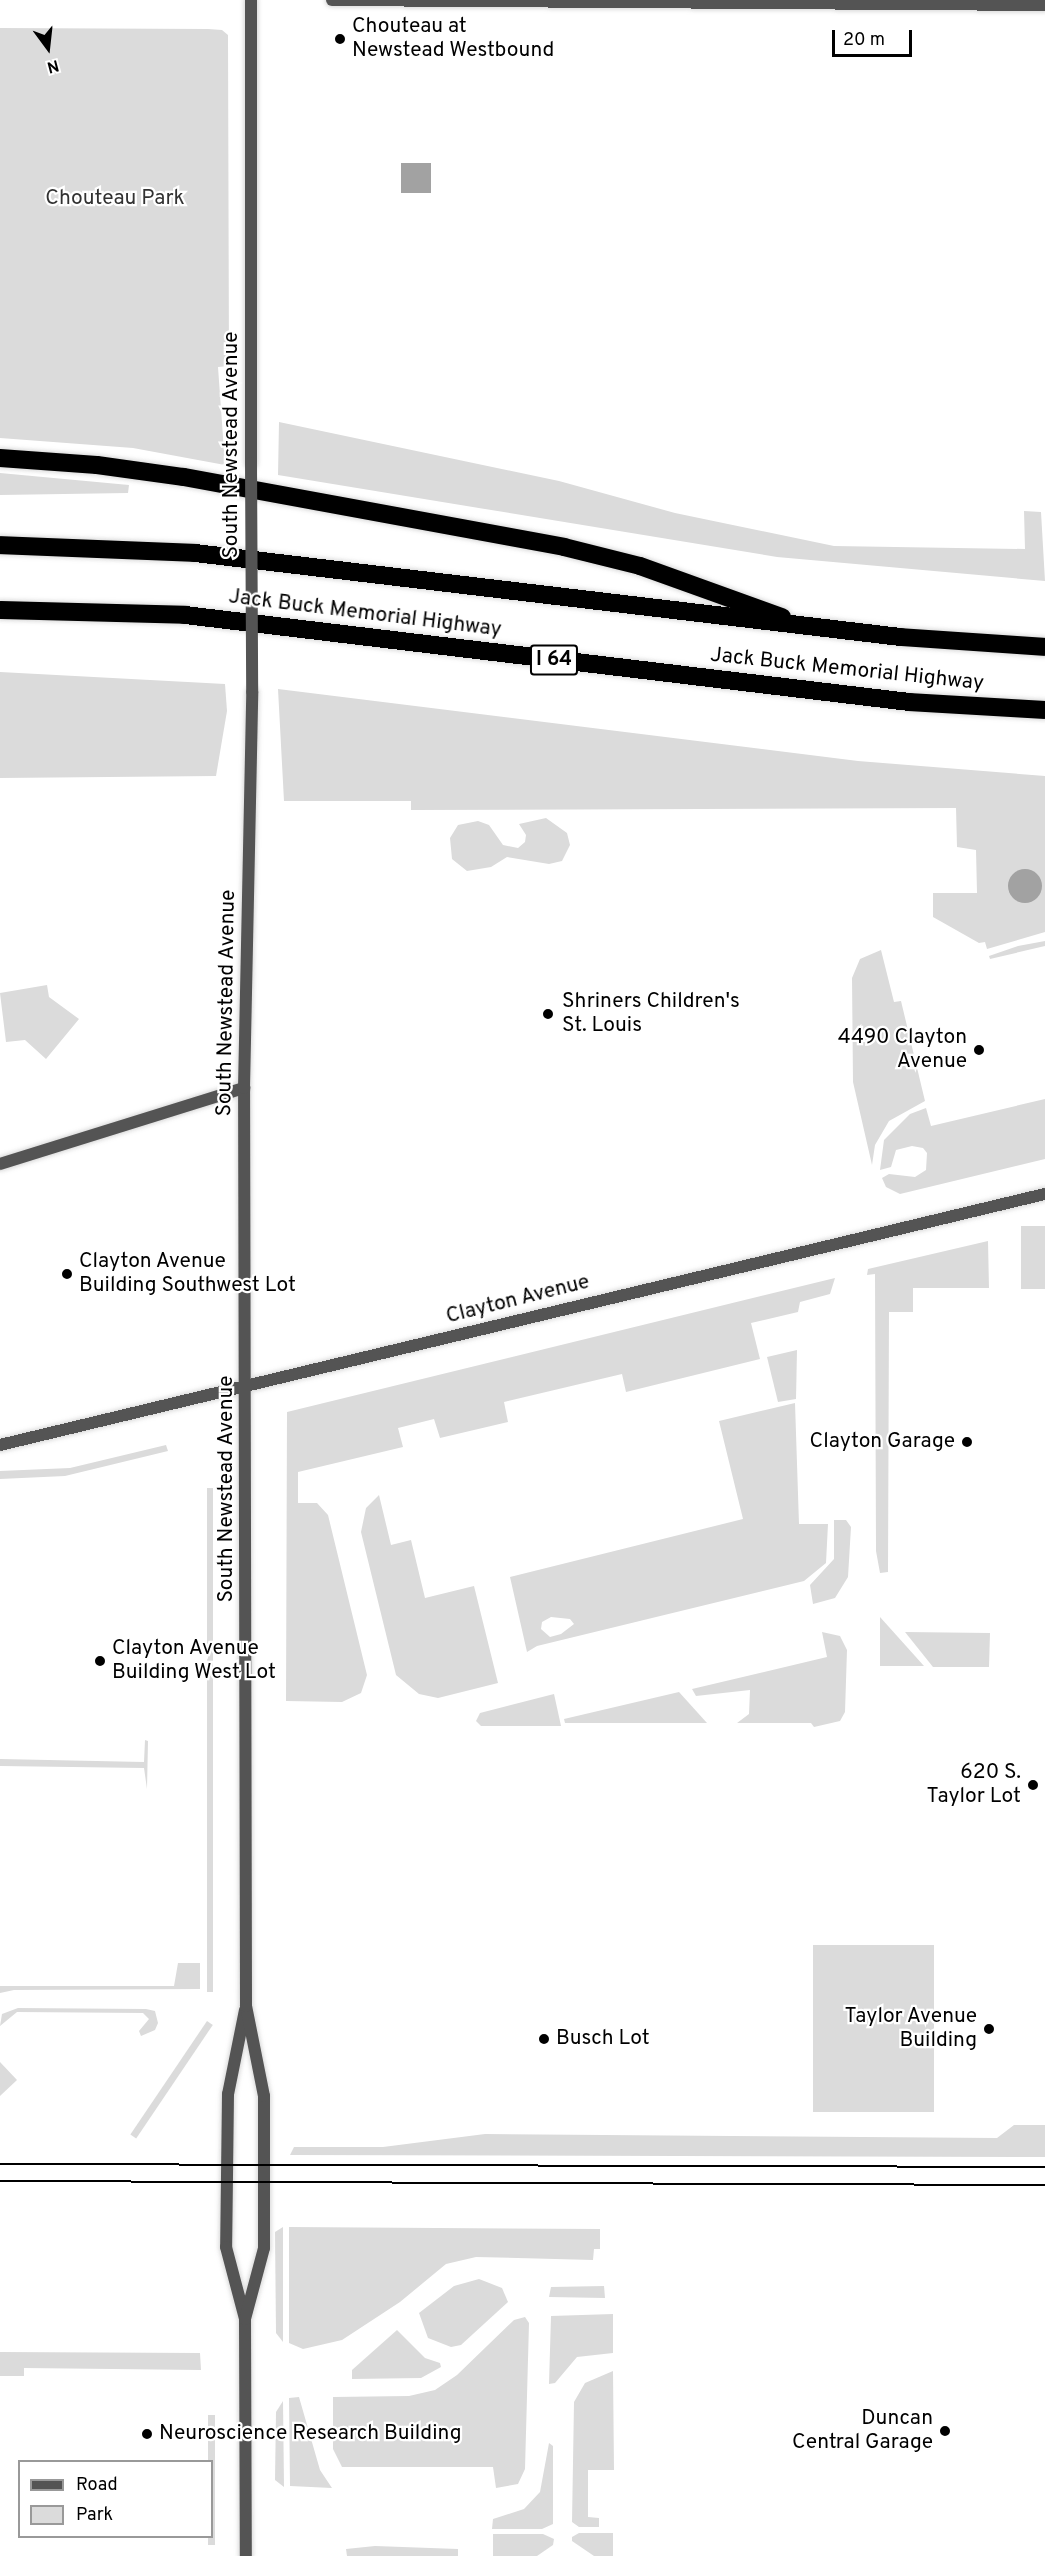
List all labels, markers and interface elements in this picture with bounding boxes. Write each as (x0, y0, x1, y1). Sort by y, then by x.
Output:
place label: Chouteau at Newstead Westbound (352, 14, 555, 64)
north arrow (18, 18, 78, 78)
scale bar (835, 18, 914, 56)
text: 20 m (843, 29, 885, 52)
marker: Chouteau at Newstead Westbound (333, 32, 347, 46)
text: N (45, 54, 61, 77)
park label: Chouteau Park (45, 186, 185, 212)
street label: South Newstead Avenue (219, 331, 245, 559)
street label: Jack Buck Memorial Highway (227, 585, 503, 643)
road number: I 64 (528, 643, 580, 677)
street label: Jack Buck Memorial Highway (709, 643, 985, 697)
street label: South Newstead Avenue (212, 889, 242, 1117)
place label: Shriners Children's St. Louis (562, 989, 740, 1039)
marker: Shriners Children's St. Louis (539, 1005, 557, 1023)
place label: 4490 Clayton Avenue (838, 1025, 967, 1075)
marker: 4490 Clayton Avenue (972, 1043, 986, 1057)
place label: Clayton Avenue Building Southwest Lot (79, 1249, 296, 1299)
marker: Clayton Avenue Building Southwest Lot (60, 1267, 74, 1281)
street label: Clayton Avenue (443, 1270, 593, 1330)
street label: South Newstead Avenue (214, 1375, 240, 1603)
place label: Clayton Garage (810, 1429, 955, 1455)
marker: Clayton Garage (960, 1435, 974, 1449)
place label: Clayton Avenue Building West Lot (112, 1636, 276, 1686)
marker: Clayton Avenue Building West Lot (93, 1654, 107, 1668)
place label: 620 S. Taylor Lot (927, 1760, 1021, 1810)
marker: 620 S. Taylor Lot (1026, 1778, 1040, 1792)
place label: Taylor Avenue Building (844, 2004, 977, 2054)
marker: Taylor Avenue Building (982, 2022, 996, 2036)
place label: Busch Lot (556, 2026, 650, 2052)
marker: Busch Lot (537, 2032, 551, 2046)
place label: Duncan Central Garage (792, 2406, 933, 2456)
place label: Neuroscience Research Building (159, 2421, 461, 2447)
marker: Duncan Central Garage (938, 2424, 952, 2438)
marker: Neuroscience Research Building (140, 2427, 154, 2441)
legend (18, 2460, 213, 2538)
text: Road (76, 2474, 118, 2497)
text: Park (76, 2504, 113, 2527)

